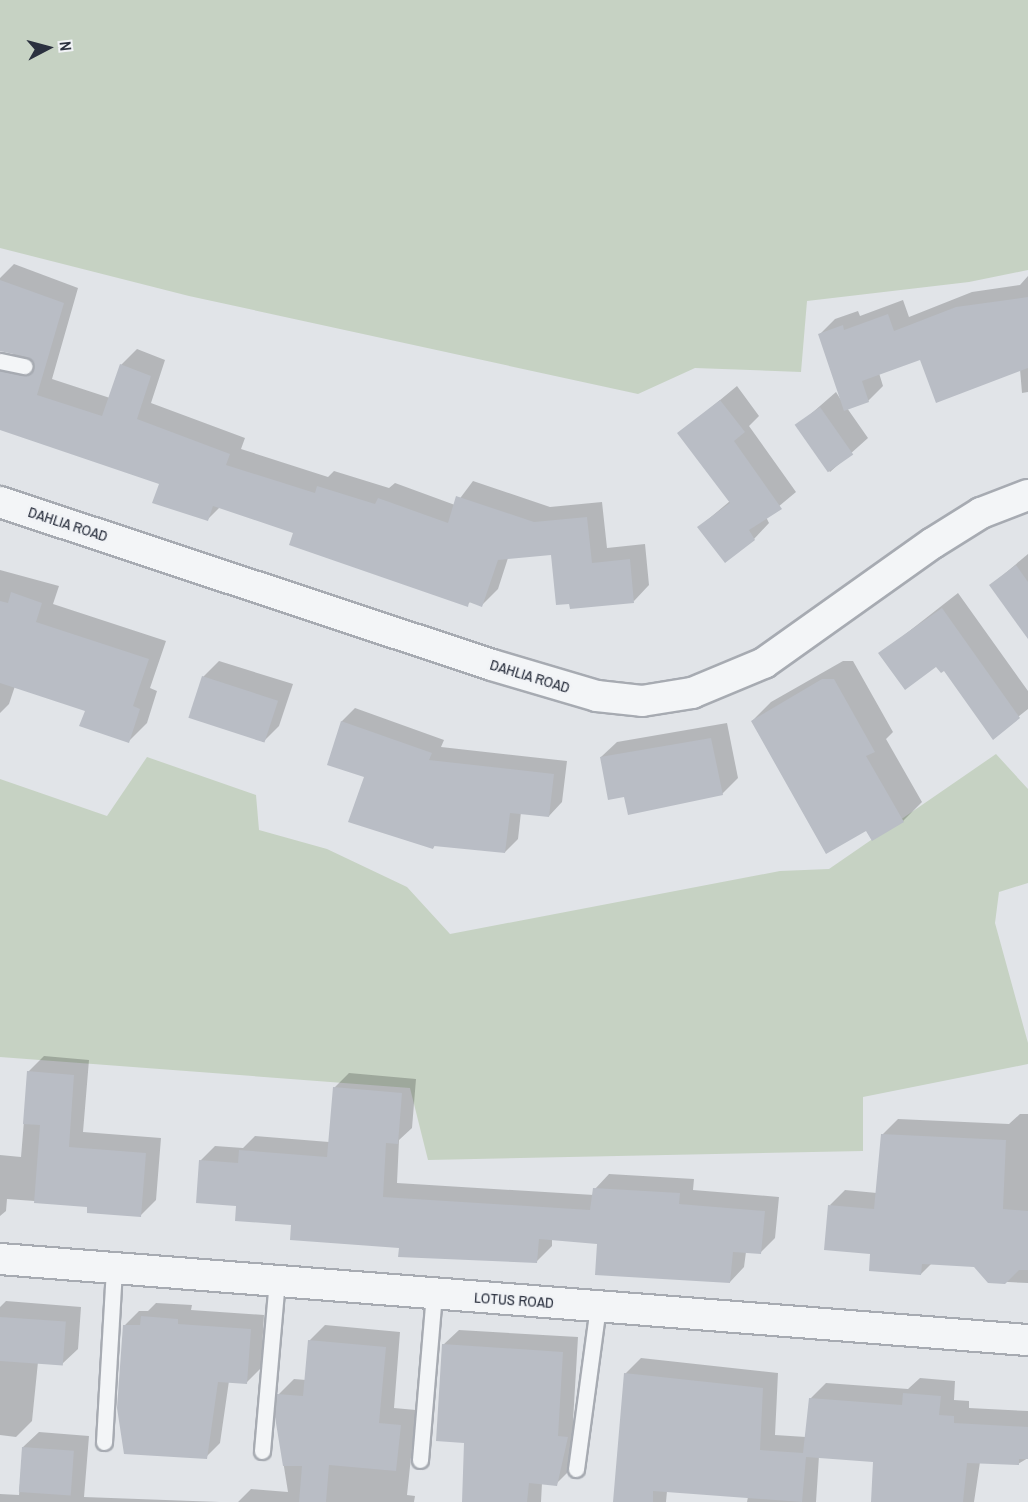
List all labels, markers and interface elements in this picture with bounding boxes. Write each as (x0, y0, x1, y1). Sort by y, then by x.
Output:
north arrow (18, 18, 78, 78)
text: N (54, 40, 77, 52)
street label: DAHLIA ROAD (26, 503, 110, 545)
street label: DAHLIA ROAD (487, 655, 573, 697)
street label: LOTUS ROAD (473, 1288, 555, 1312)

